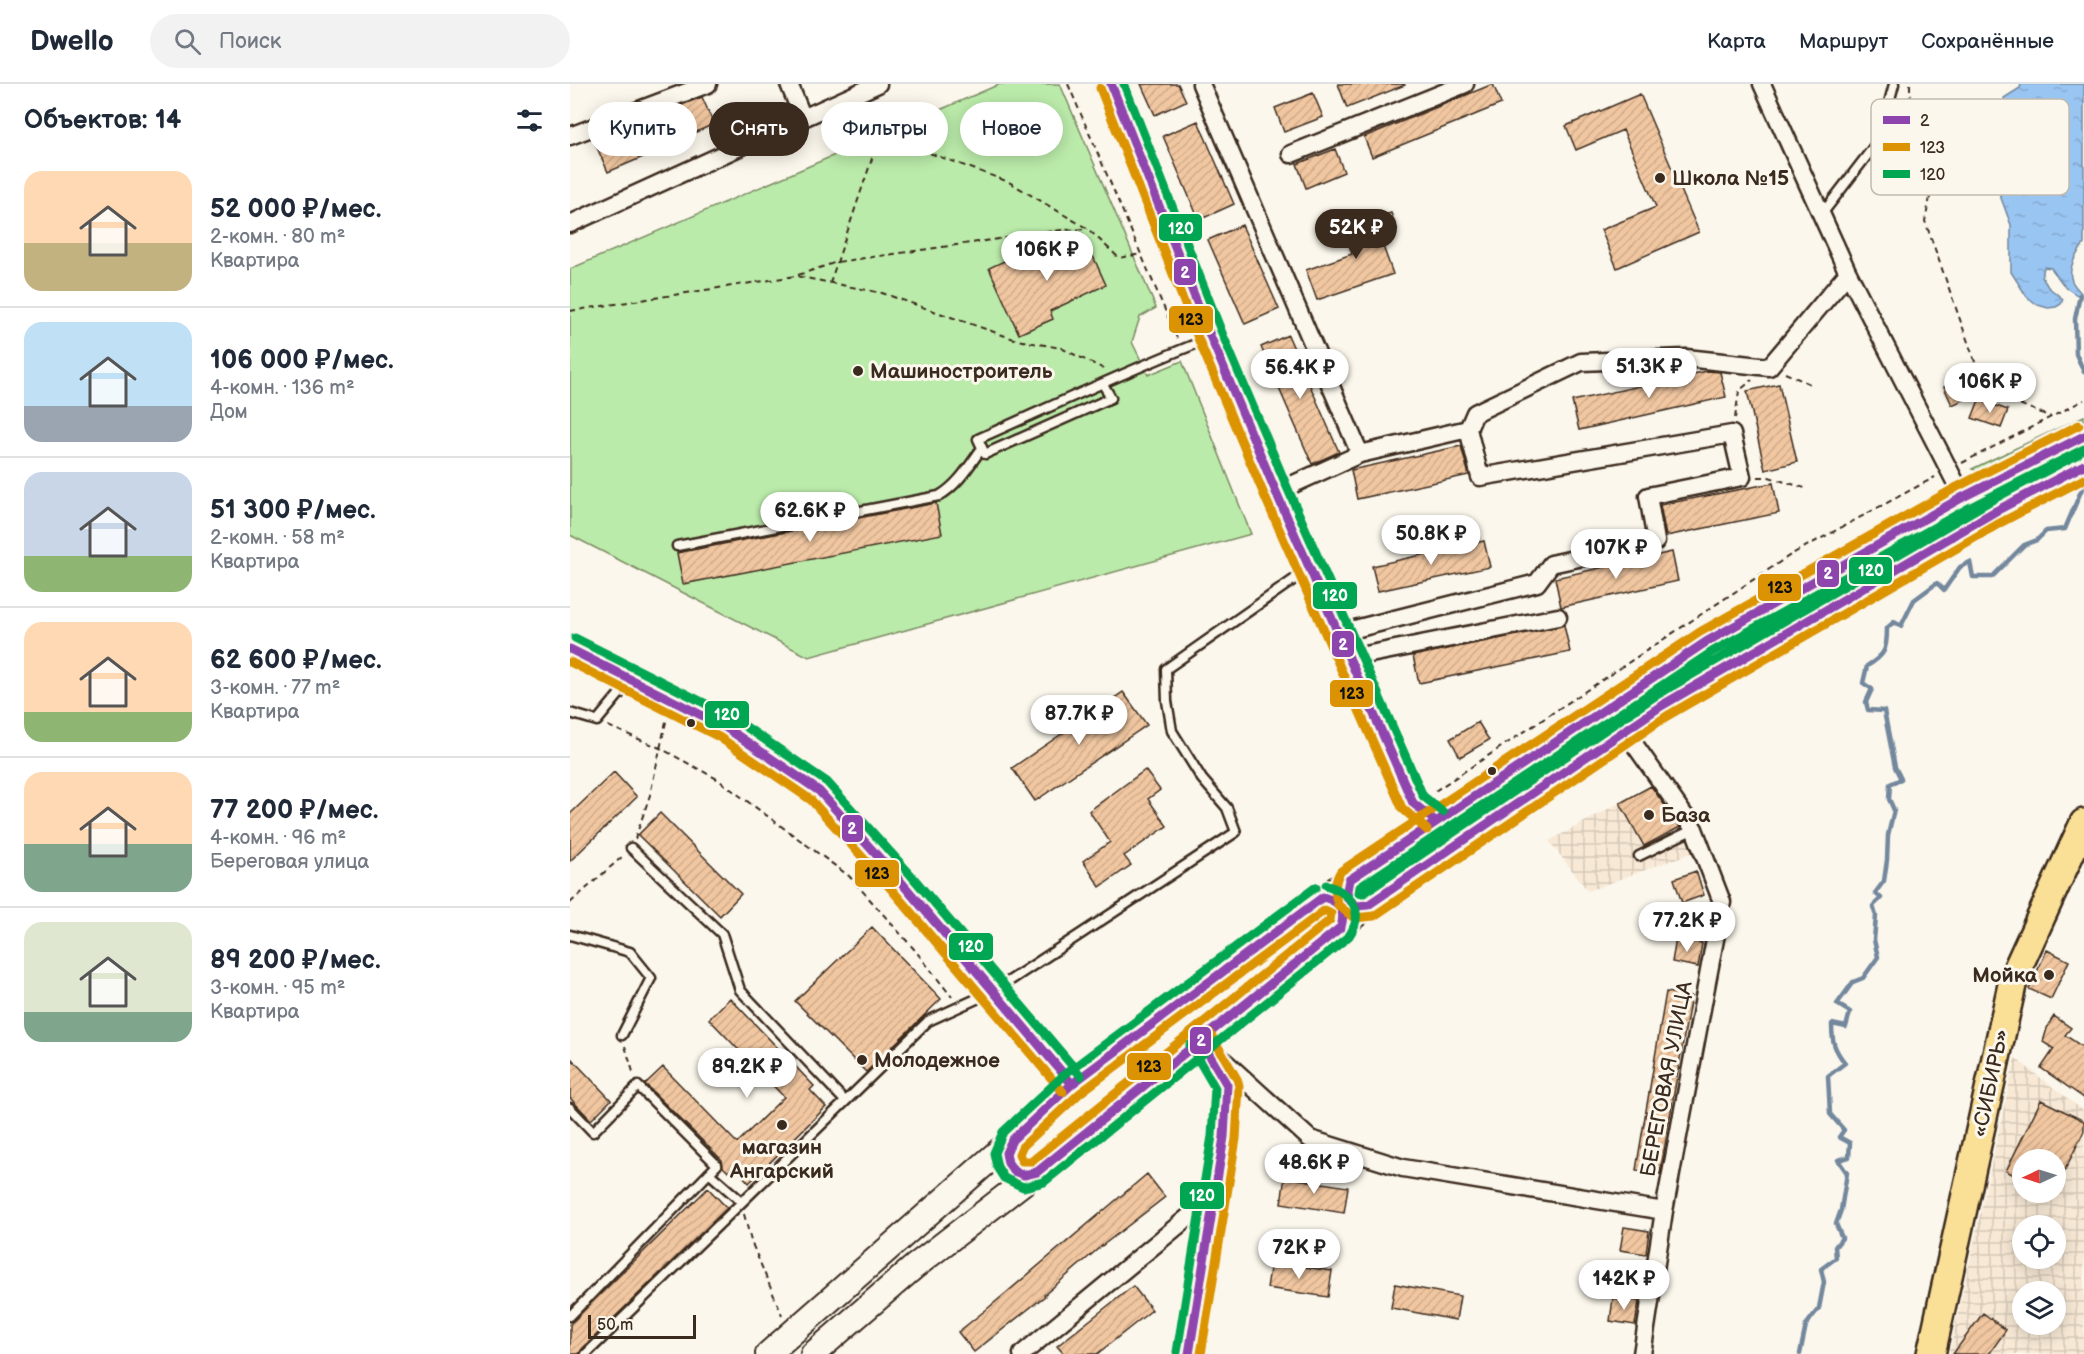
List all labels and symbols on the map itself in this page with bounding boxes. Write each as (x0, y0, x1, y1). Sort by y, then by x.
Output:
legend (1871, 99, 2069, 195)
text: 2 (1920, 112, 1930, 131)
text: 123 (1920, 139, 1945, 158)
place label: Школа №15 (1672, 166, 1789, 191)
text: 120 (1920, 166, 1945, 185)
marker: Школа №15 (1653, 171, 1667, 185)
pin: 52K ₽ (1314, 209, 1398, 260)
line badge: 120 (1158, 213, 1203, 242)
text: 120 (1168, 220, 1194, 239)
pin: 106K ₽ (998, 231, 1096, 282)
line badge: 2 (1173, 258, 1197, 286)
text: 2 (1180, 264, 1190, 283)
line badge: 123 (1168, 305, 1214, 334)
text: 123 (1178, 311, 1204, 330)
pin: 51.3K ₽ (1594, 348, 1704, 399)
pin: 56.4K ₽ (1245, 349, 1355, 400)
place label: Машиностроитель (870, 359, 1053, 384)
pin: 106K ₽ (1941, 363, 2039, 414)
marker: Машиностроитель (851, 364, 865, 378)
pin: 62.6K ₽ (755, 492, 865, 543)
pin: 50.8K ₽ (1376, 515, 1486, 566)
pin: 107K ₽ (1567, 529, 1665, 580)
line badge: 120 (1848, 556, 1893, 585)
line badge: 2 (1816, 559, 1840, 588)
text: 120 (1858, 562, 1884, 581)
text: 2 (1823, 565, 1833, 584)
line badge: 123 (1757, 573, 1802, 602)
text: 123 (1767, 579, 1793, 598)
line badge: 120 (1312, 581, 1358, 610)
text: 120 (1322, 587, 1348, 606)
line badge: 2 (1331, 630, 1355, 658)
text: 2 (1338, 636, 1348, 655)
line badge: 123 (1329, 679, 1374, 708)
text: 123 (1339, 685, 1365, 704)
pin: 87.7K ₽ (1024, 695, 1134, 746)
line badge: 120 (704, 700, 750, 729)
text: 120 (714, 706, 740, 725)
unlabelled marker (685, 717, 697, 729)
unlabelled marker (1486, 765, 1498, 777)
place label: База (1661, 803, 1711, 828)
marker: База (1642, 808, 1656, 822)
line badge: 2 (841, 814, 864, 843)
text: 2 (847, 820, 857, 839)
line badge: 123 (854, 859, 900, 888)
text: 123 (864, 865, 890, 884)
pin: 77.2K ₽ (1632, 902, 1742, 953)
line badge: 120 (948, 932, 994, 961)
text: 120 (958, 938, 984, 957)
place label: Мойка (1972, 963, 2038, 988)
marker: Мойка (2042, 968, 2056, 982)
street label: БЕРЕГОВАЯ УЛИЦА (1635, 979, 1698, 1179)
line badge: 2 (1189, 1026, 1212, 1055)
street label: «СИБИРЬ» (1967, 1027, 2014, 1139)
text: 2 (1196, 1032, 1206, 1051)
pin: 89.2K ₽ (692, 1048, 802, 1099)
place label: Молодежное (874, 1048, 1000, 1073)
line badge: 123 (1126, 1052, 1172, 1081)
marker: Молодежное (855, 1053, 869, 1067)
text: 123 (1136, 1058, 1162, 1077)
marker: магазин Ангарский (775, 1118, 789, 1132)
place label: магазин Ангарский (729, 1135, 834, 1184)
pin: 48.6K ₽ (1259, 1144, 1369, 1195)
north arrow (2012, 1149, 2066, 1203)
line badge: 120 (1179, 1181, 1225, 1210)
text: 120 (1189, 1187, 1215, 1206)
pin: 72K ₽ (1257, 1229, 1341, 1280)
pin: 142K ₽ (1575, 1260, 1673, 1311)
scale bar (588, 1312, 696, 1340)

